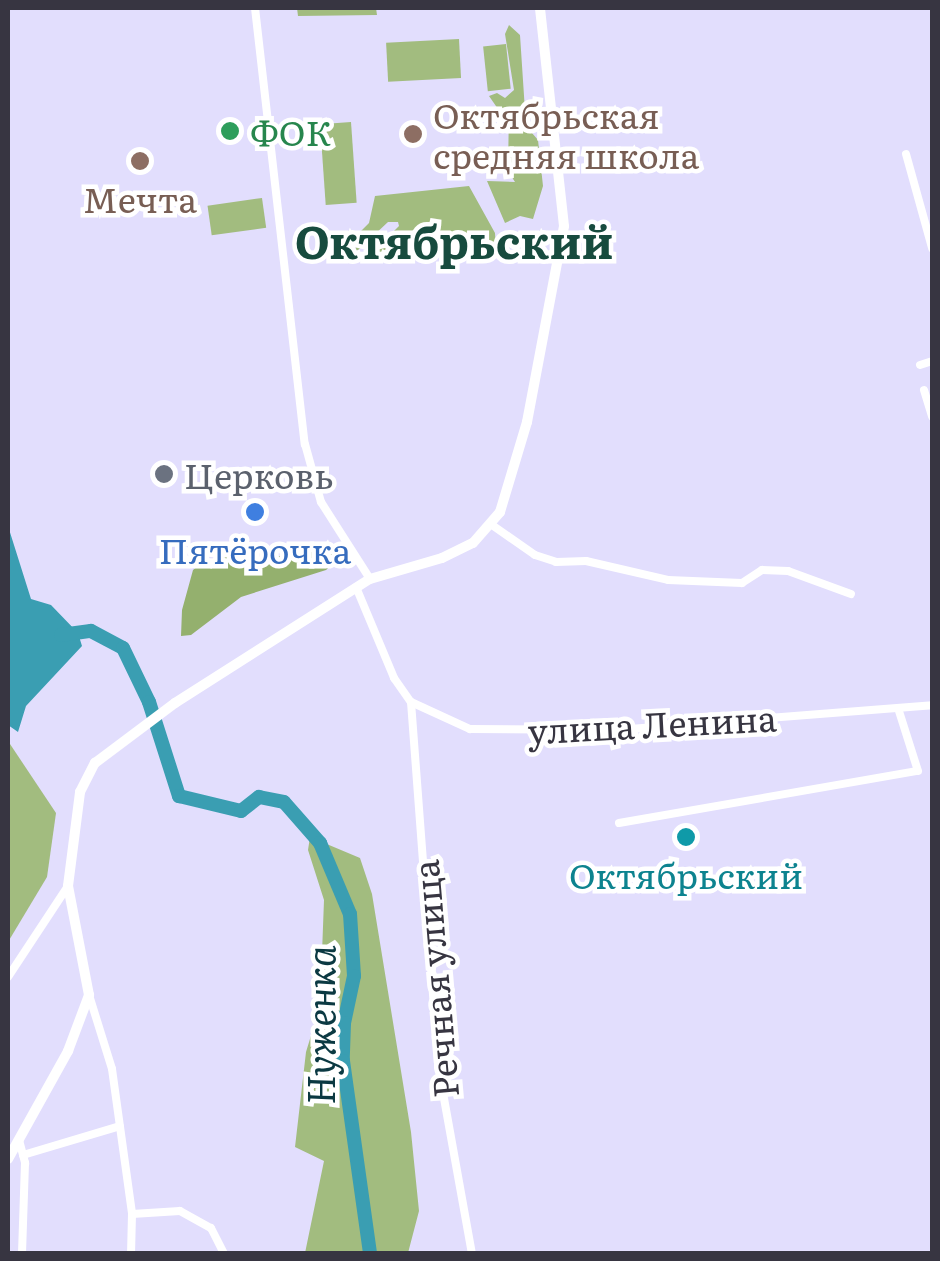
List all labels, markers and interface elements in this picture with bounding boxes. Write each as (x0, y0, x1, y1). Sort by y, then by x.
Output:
place label: Октябрьская средняя школа (433, 93, 699, 175)
place label: ФОК (250, 110, 331, 152)
marker: ФОК (219, 120, 241, 142)
marker: Октябрьская средняя школа (402, 123, 424, 145)
marker: Мечта (129, 150, 151, 172)
place label: Мечта (83, 177, 197, 219)
district label: Октябрьский (295, 213, 613, 267)
place label: Церковь (184, 453, 333, 495)
marker: Церковь (153, 463, 175, 485)
marker: Пятёрочка (244, 501, 266, 523)
place label: Пятёрочка (159, 528, 351, 570)
street label: улица Ленина (526, 695, 778, 751)
marker: Октябрьский (675, 826, 697, 848)
place label: Октябрьский (569, 853, 803, 895)
street label: Речная улица (403, 858, 465, 1100)
water label: Нуженка (296, 945, 342, 1105)

